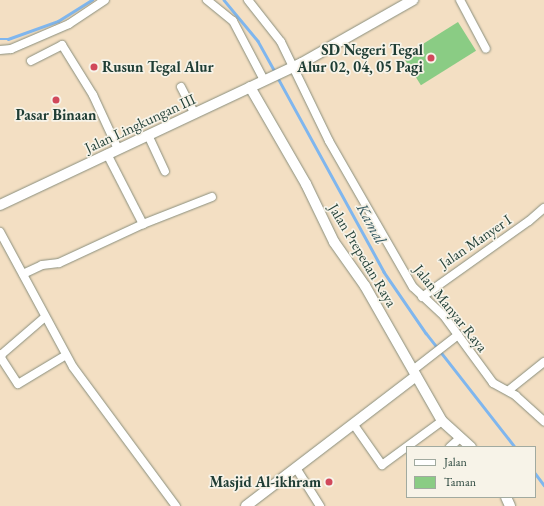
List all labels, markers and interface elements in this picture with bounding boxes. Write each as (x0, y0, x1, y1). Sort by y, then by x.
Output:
place label: SD Negeri Tegal Alur 02, 04, 05 Pagi (297, 40, 423, 75)
marker: SD Negeri Tegal Alur 02, 04, 05 Pagi (426, 53, 436, 63)
place label: Rusun Tegal Alur (102, 58, 214, 76)
marker: Rusun Tegal Alur (89, 62, 99, 72)
street label: Jalan Lingkungan III (82, 89, 198, 157)
marker: Pasar Binaan (51, 95, 61, 105)
place label: Pasar Binaan (16, 106, 96, 124)
street label: Jalan Prepedan Raya (325, 200, 401, 310)
water label: Kamal (352, 200, 390, 248)
street label: Jalan Manyer I (435, 210, 515, 272)
street label: Jalan Manyar Raya (410, 261, 492, 355)
legend (406, 446, 536, 498)
text: Jalan (444, 454, 467, 470)
place label: Masjid Al-ikhram (210, 473, 321, 491)
text: Taman (444, 474, 476, 490)
marker: Masjid Al-ikhram (324, 477, 334, 487)

